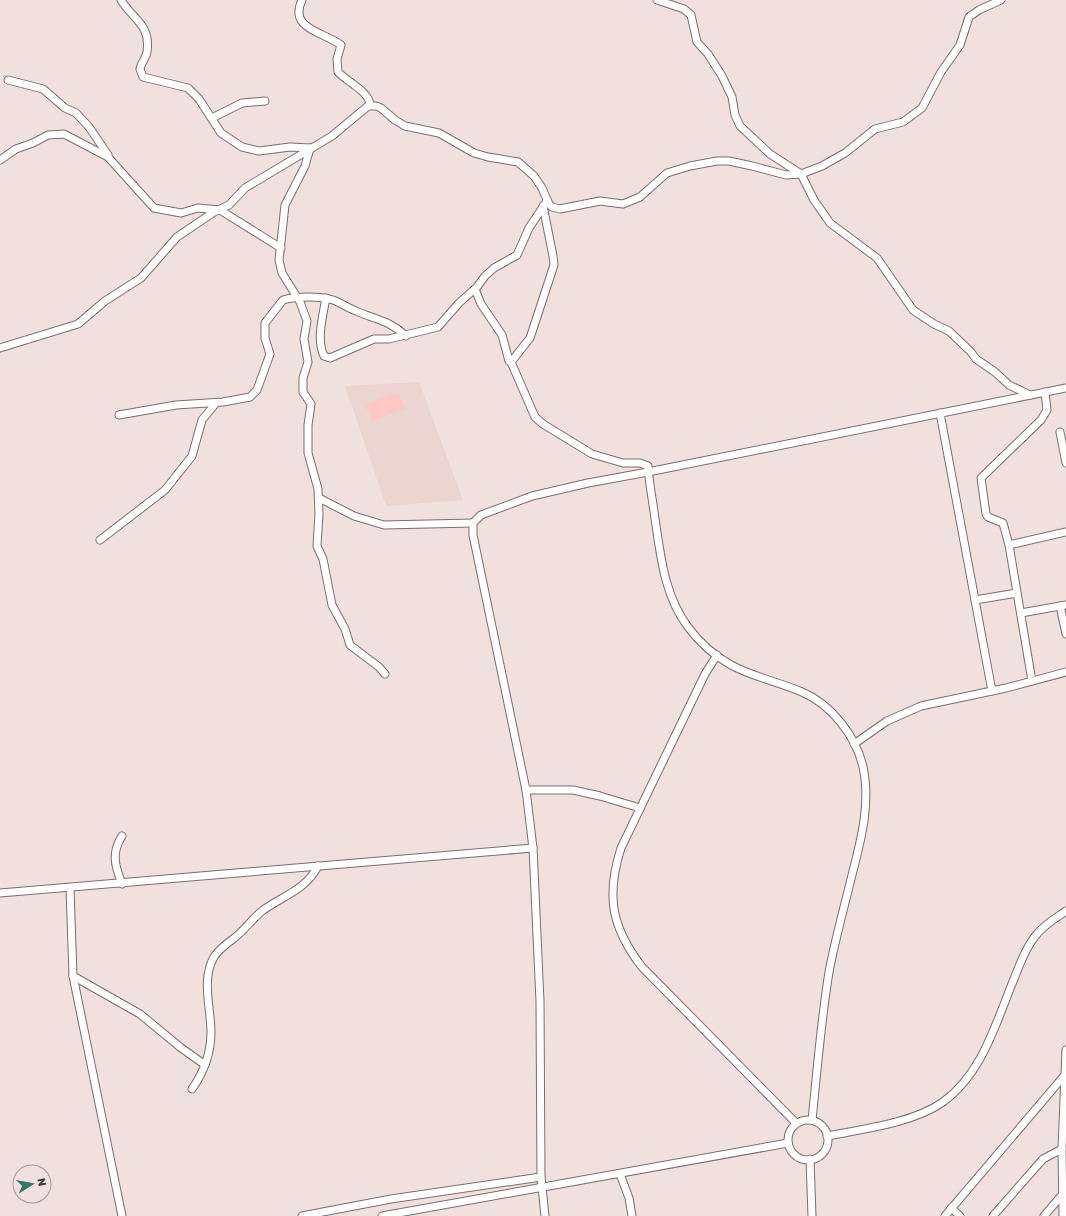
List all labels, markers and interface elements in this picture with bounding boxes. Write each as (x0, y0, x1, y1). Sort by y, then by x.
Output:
north arrow (12, 1164, 52, 1204)
text: N (34, 1177, 48, 1187)

